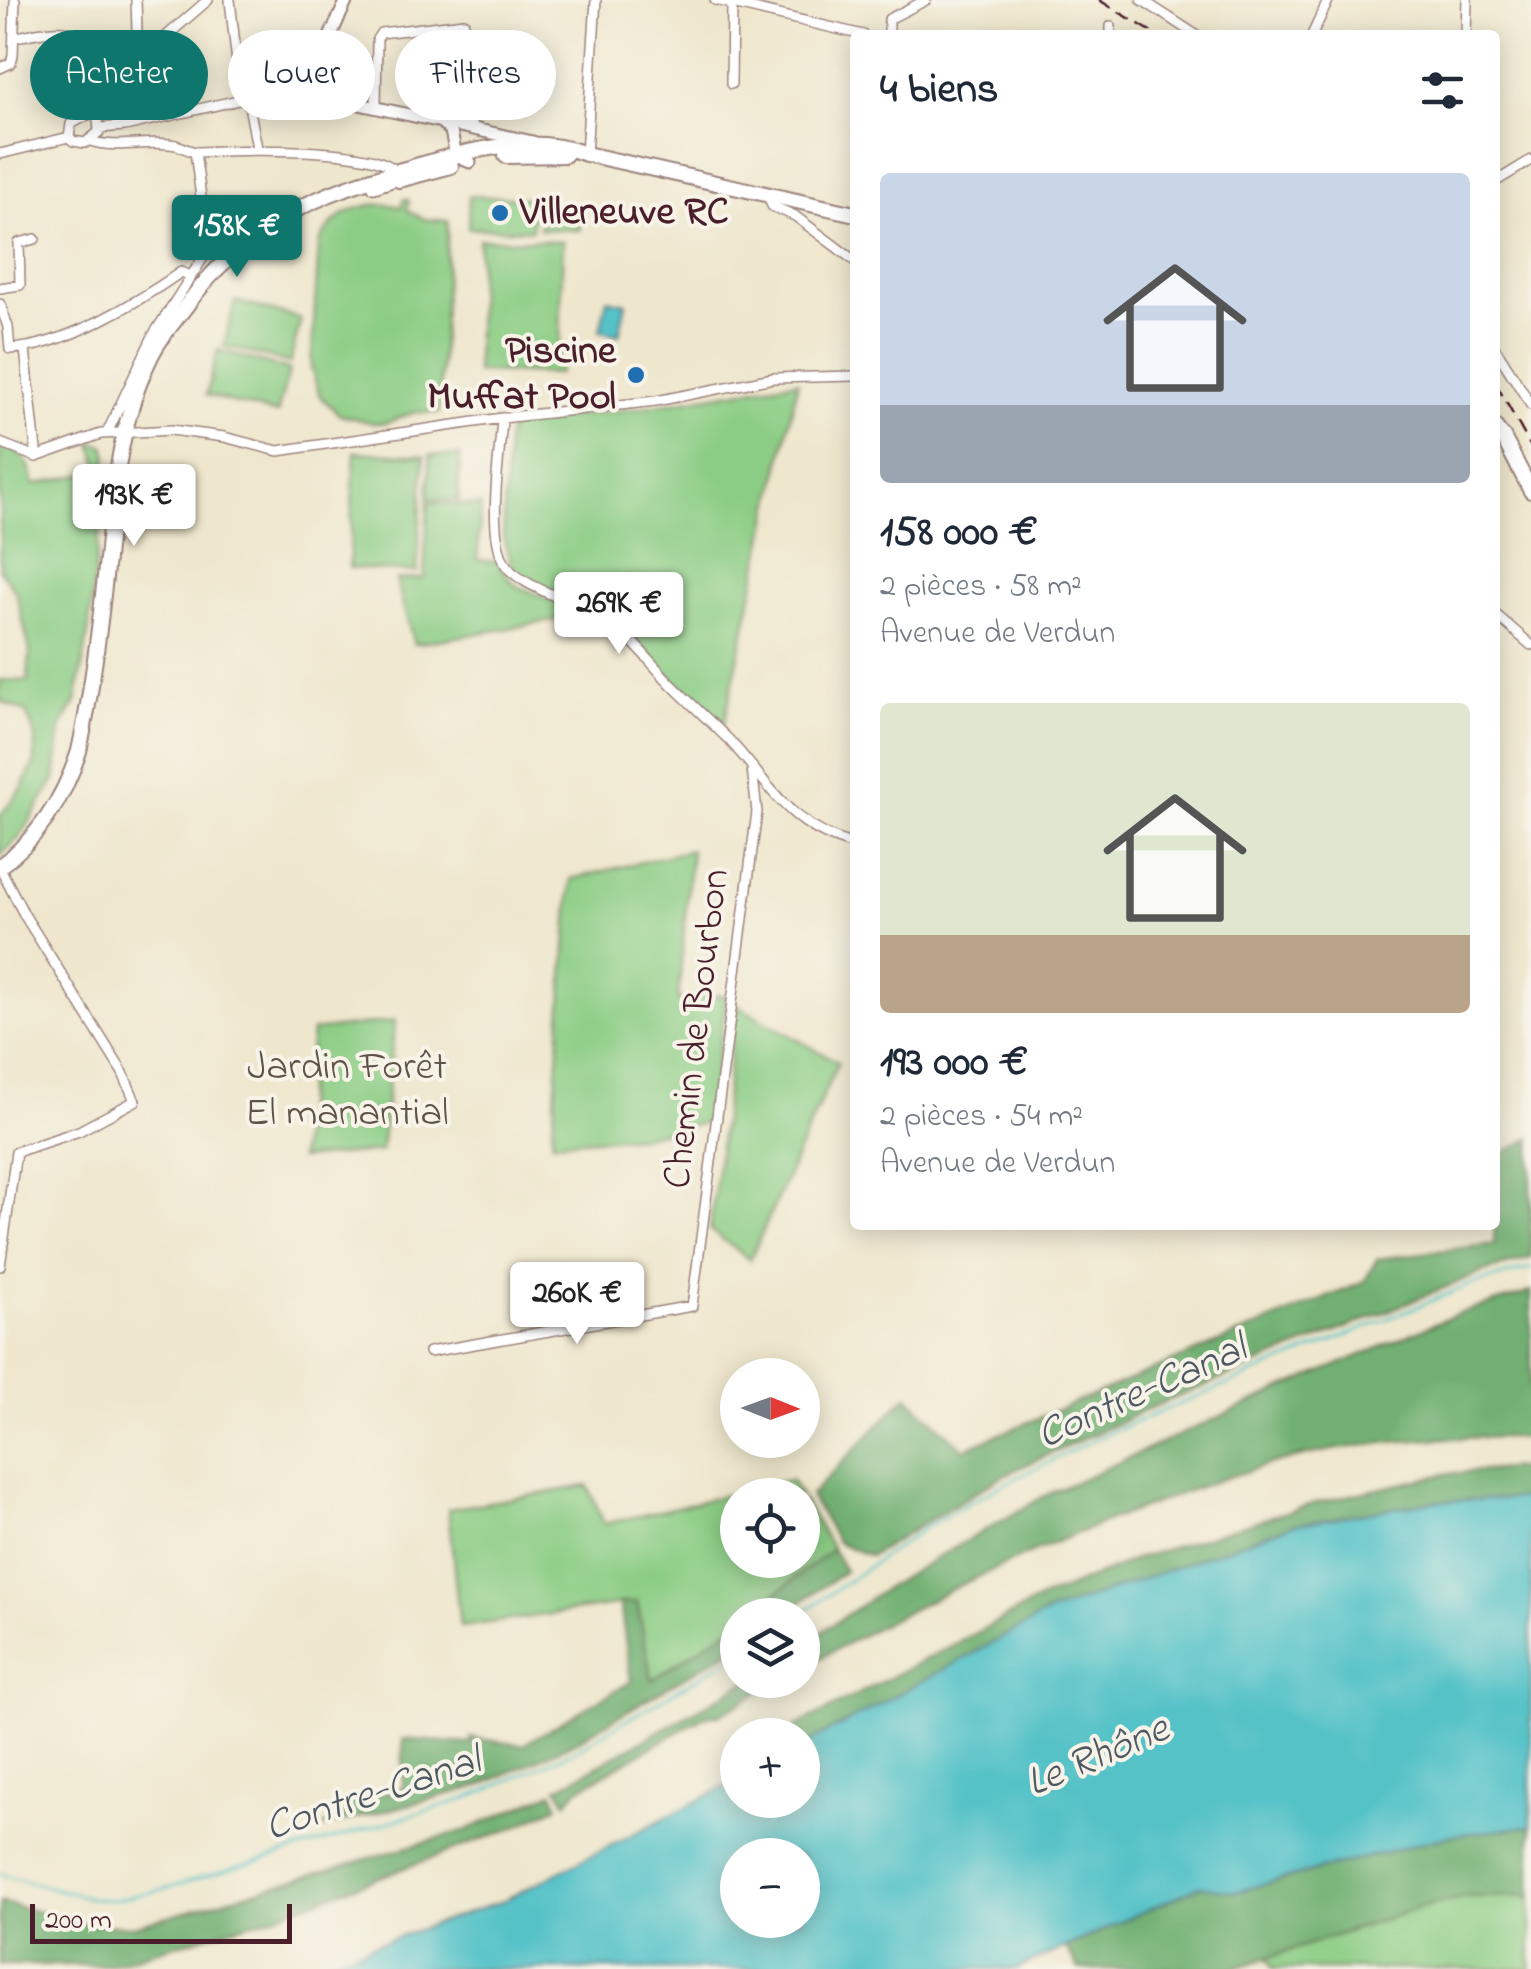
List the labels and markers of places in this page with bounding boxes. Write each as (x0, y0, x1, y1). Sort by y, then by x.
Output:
place label: Villeneuve RC (519, 184, 729, 243)
pin: 158K € (156, 195, 318, 280)
marker: Villeneuve RC (489, 202, 511, 224)
place label: Piscine Muffat Pool (427, 323, 617, 428)
marker: Piscine Muffat Pool (625, 364, 647, 386)
pin: 193K € (53, 464, 215, 549)
pin: 269K € (538, 572, 700, 657)
pin: 260K € (496, 1262, 658, 1347)

